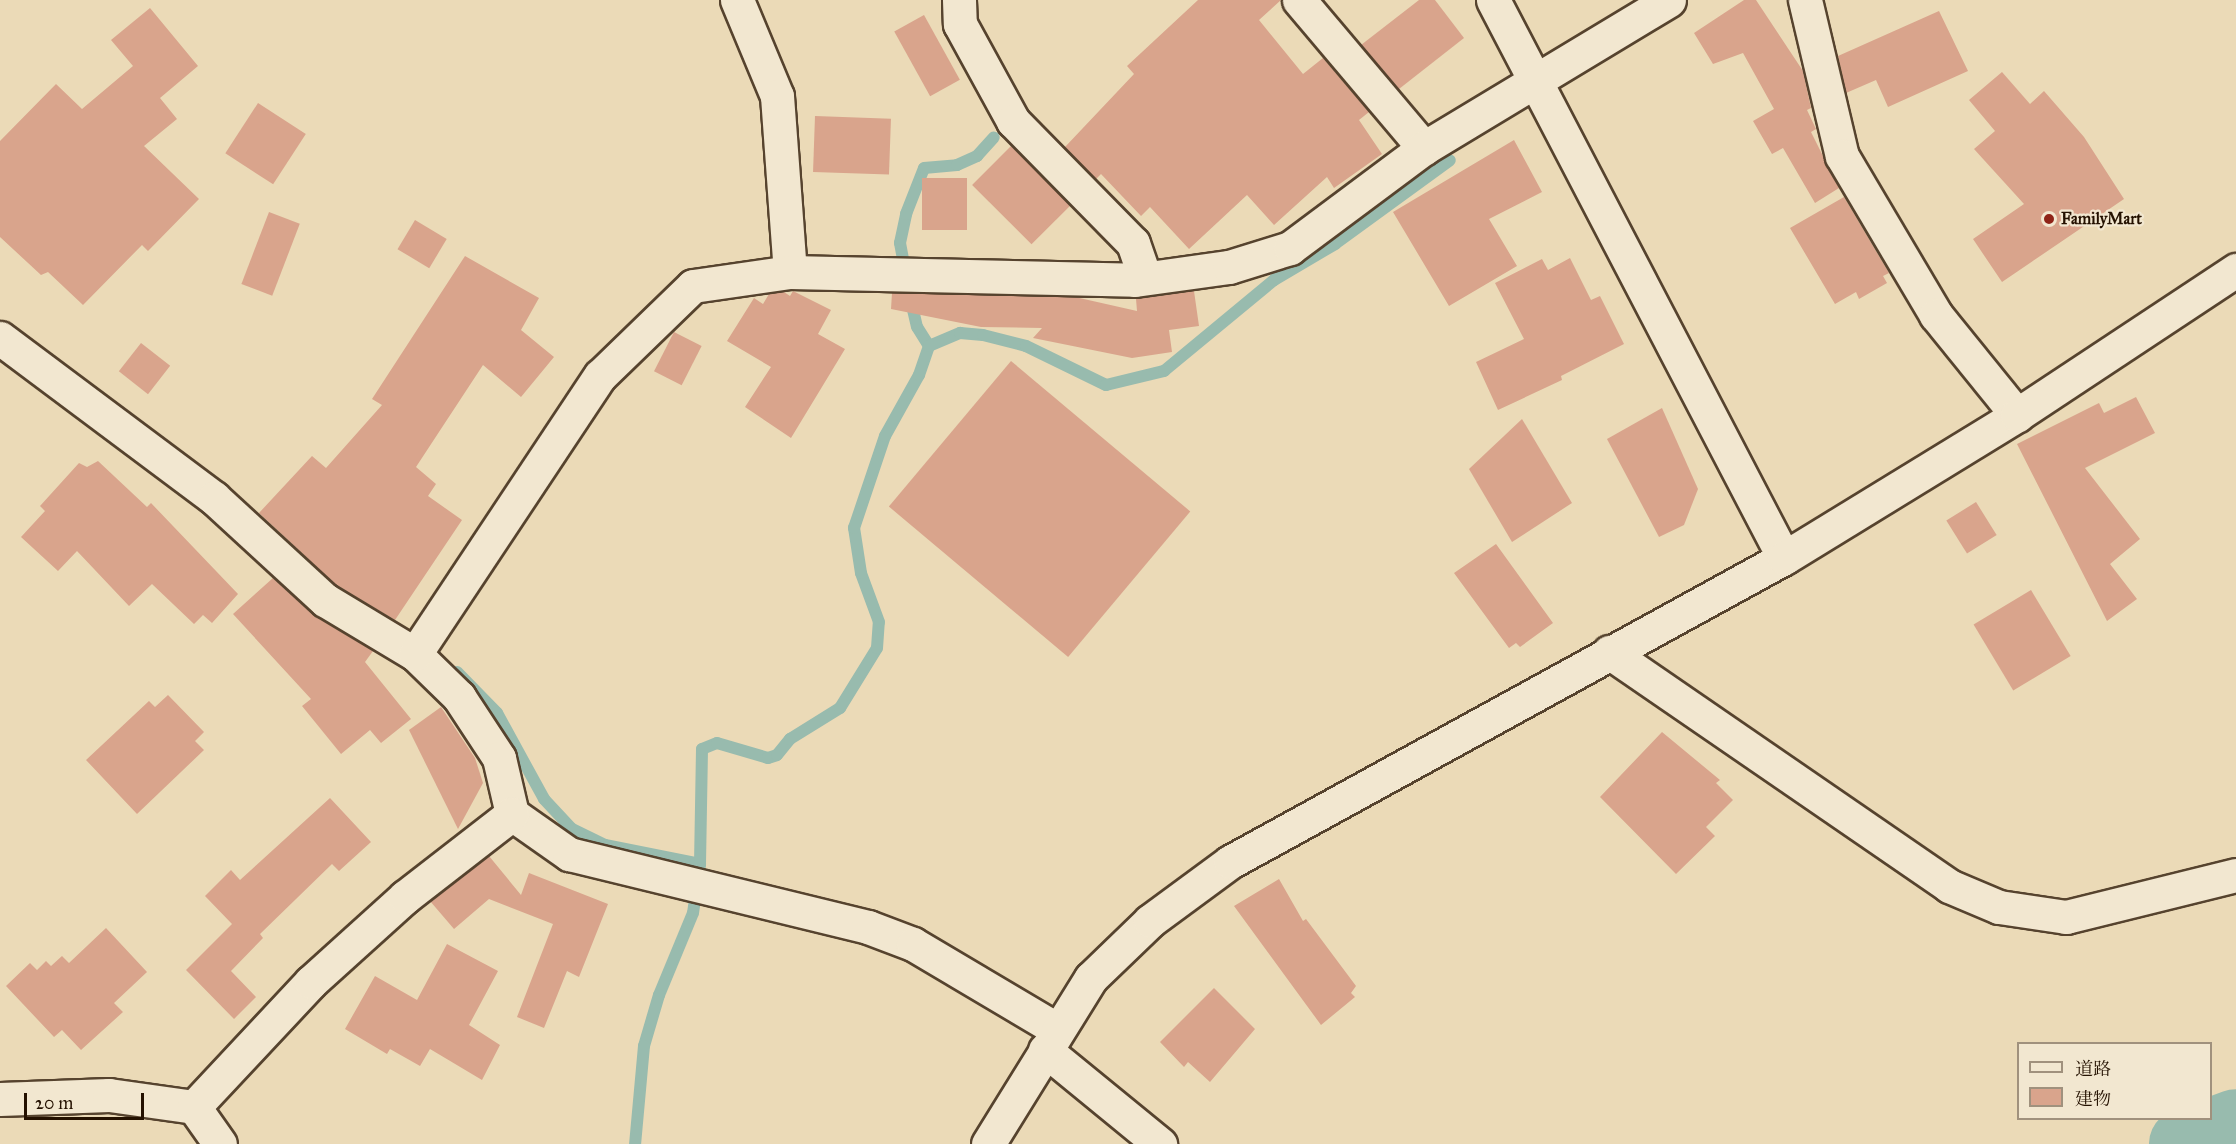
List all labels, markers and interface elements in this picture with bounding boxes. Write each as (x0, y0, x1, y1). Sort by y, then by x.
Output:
place label: FamilyMart (2061, 209, 2142, 229)
marker: FamilyMart (2042, 212, 2056, 226)
legend (2017, 1042, 2212, 1120)
text: 道路 (2075, 1058, 2111, 1080)
scale bar (27, 1081, 147, 1119)
text: 建物 (2075, 1088, 2111, 1110)
text: 20 m (35, 1092, 73, 1114)

